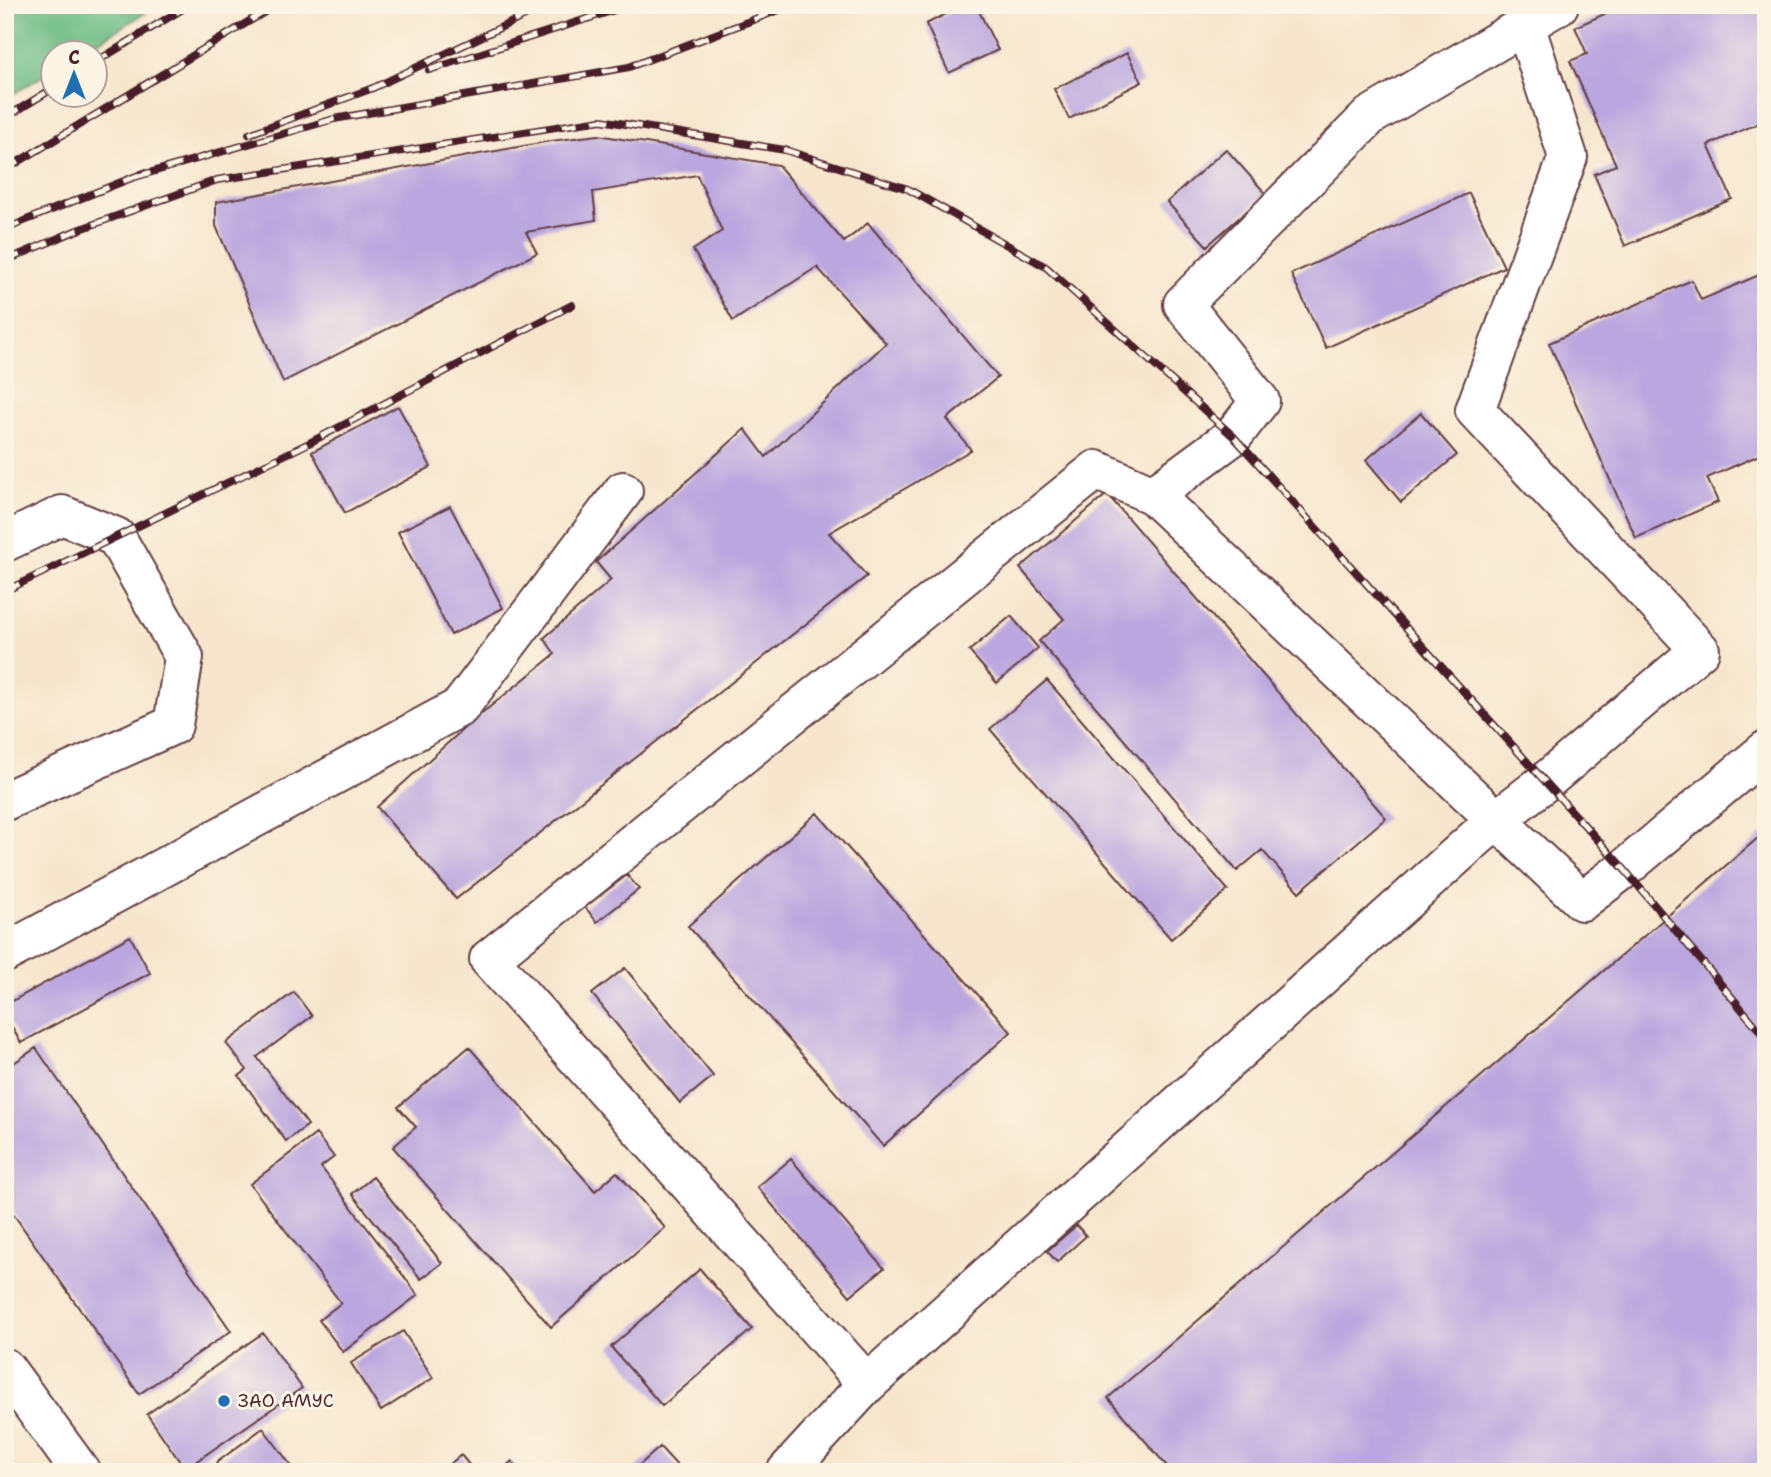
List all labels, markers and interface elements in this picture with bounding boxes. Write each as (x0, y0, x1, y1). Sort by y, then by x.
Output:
north arrow (38, 38, 108, 108)
text: С (68, 45, 80, 70)
place label: ЗАО АМУС (238, 1389, 334, 1413)
marker: ЗАО АМУС (216, 1393, 232, 1409)

